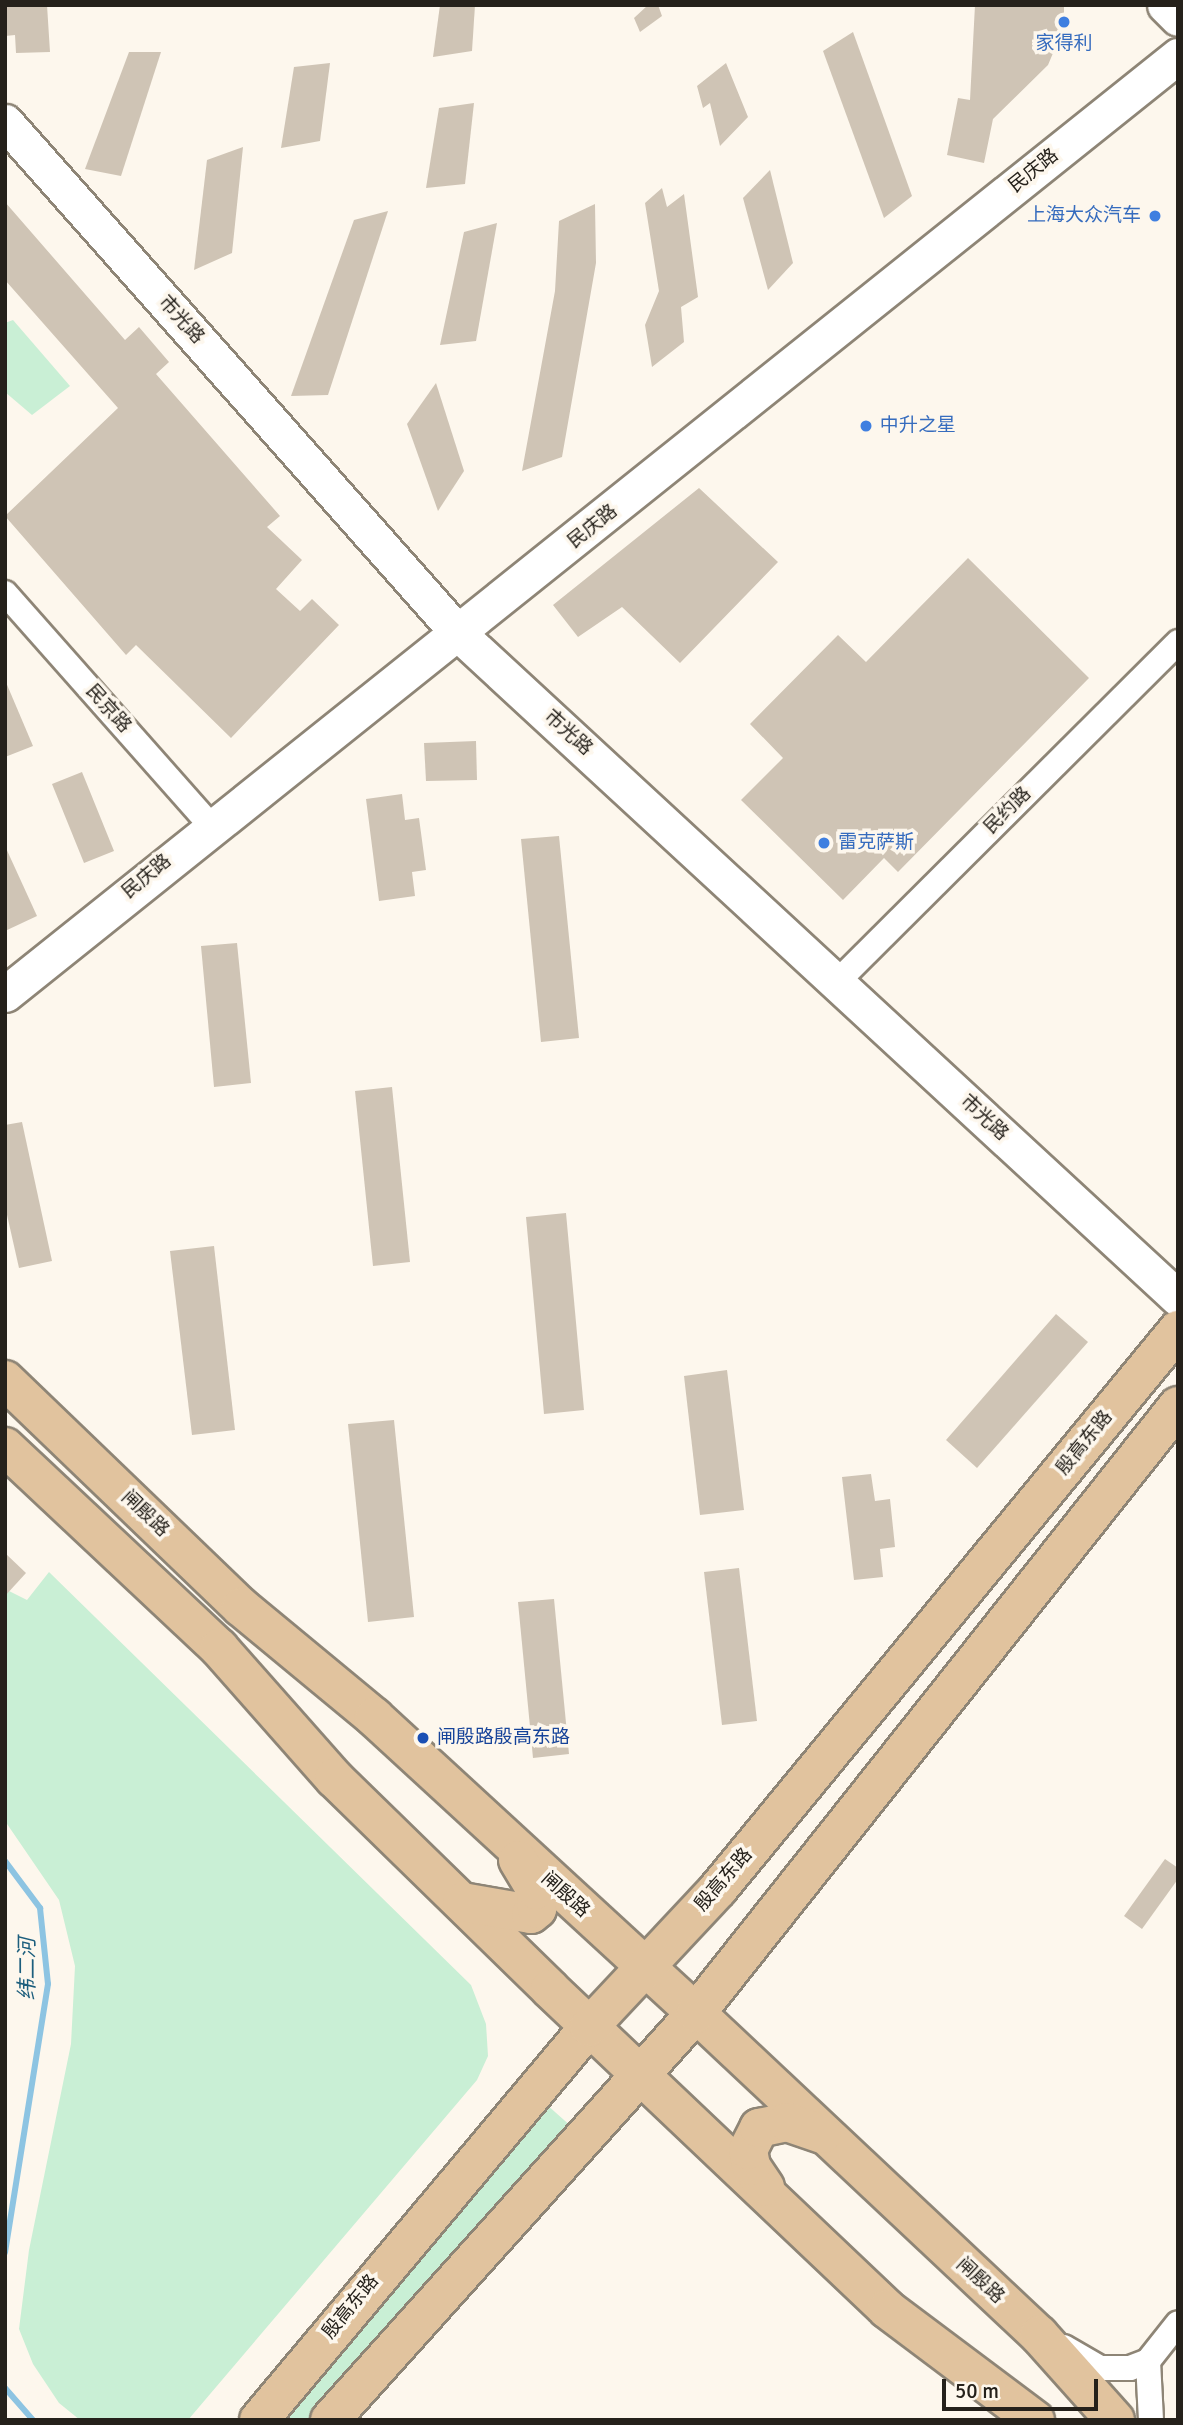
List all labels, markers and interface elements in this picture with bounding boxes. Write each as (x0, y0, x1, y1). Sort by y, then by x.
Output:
marker: 家得利 (1056, 14, 1072, 30)
place label: 家得利 (1036, 33, 1092, 55)
street label: 民庆路 (1005, 144, 1063, 198)
place label: 上海大众汽车 (1027, 205, 1141, 227)
marker: 上海大众汽车 (1147, 208, 1163, 224)
street label: 市光路 (153, 291, 209, 349)
place label: 中升之星 (880, 415, 956, 437)
marker: 中升之星 (858, 418, 874, 434)
street label: 民庆路 (564, 500, 622, 554)
street label: 民京路 (80, 680, 136, 738)
street label: 市光路 (539, 705, 597, 761)
street label: 民约路 (980, 783, 1036, 839)
place label: 雷克萨斯 (838, 832, 914, 854)
marker: 雷克萨斯 (816, 835, 832, 851)
street label: 民庆路 (118, 850, 176, 904)
street label: 市光路 (955, 1090, 1013, 1146)
street label: 殷高东路 (1052, 1406, 1118, 1480)
street label: 闸殷路 (117, 1486, 173, 1542)
place label: 闸殷路殷高东路 (437, 1727, 570, 1749)
marker: 闸殷路殷高东路 (415, 1730, 431, 1746)
street label: 殷高东路 (690, 1844, 758, 1916)
street label: 闸殷路 (536, 1867, 594, 1923)
water label: 纬二河 (14, 1938, 40, 2000)
street label: 闸殷路 (951, 2253, 1009, 2309)
street label: 殷高东路 (318, 2270, 384, 2344)
scale bar (945, 2366, 1101, 2410)
text: 50 m (955, 2378, 999, 2404)

